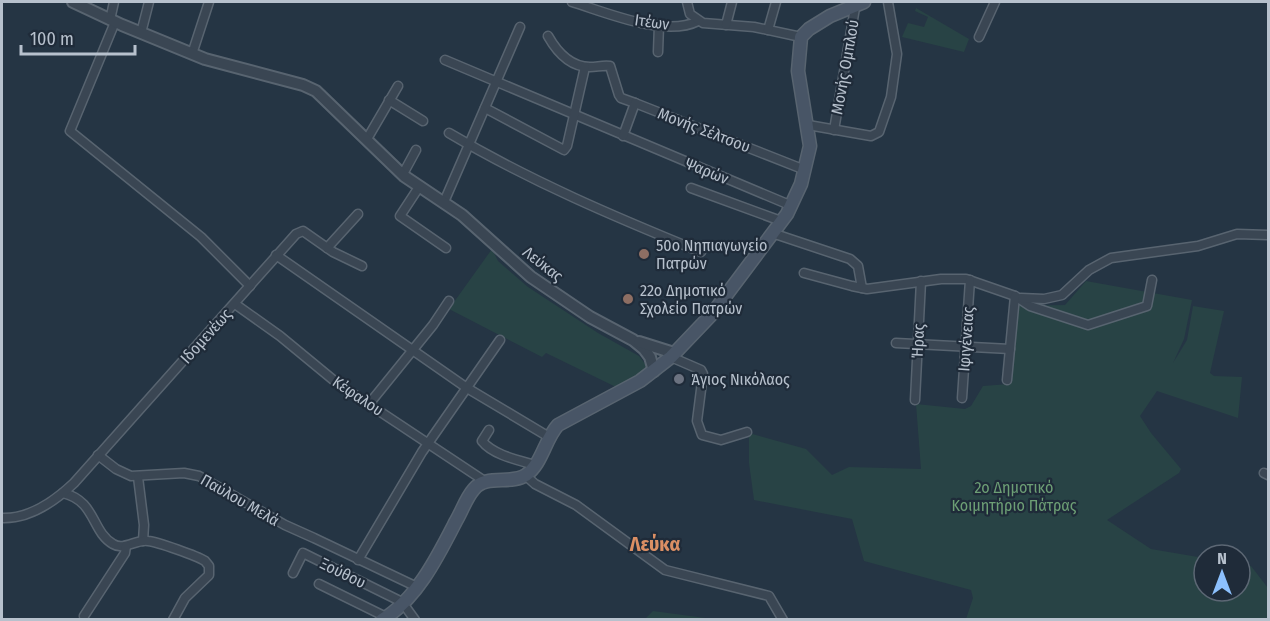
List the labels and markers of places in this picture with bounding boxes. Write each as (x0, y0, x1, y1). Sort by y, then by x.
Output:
place label: 50o Νηπιαγωγείο Πατρών (656, 236, 767, 273)
marker: 50o Νηπιαγωγείο Πατρών (637, 247, 651, 261)
place label: 22ο Δημοτικό Σχολείο Πατρών (640, 281, 742, 318)
marker: 22ο Δημοτικό Σχολείο Πατρών (621, 292, 635, 306)
place label: Άγιος Νικόλαος (691, 370, 790, 389)
marker: Άγιος Νικόλαος (672, 372, 686, 386)

